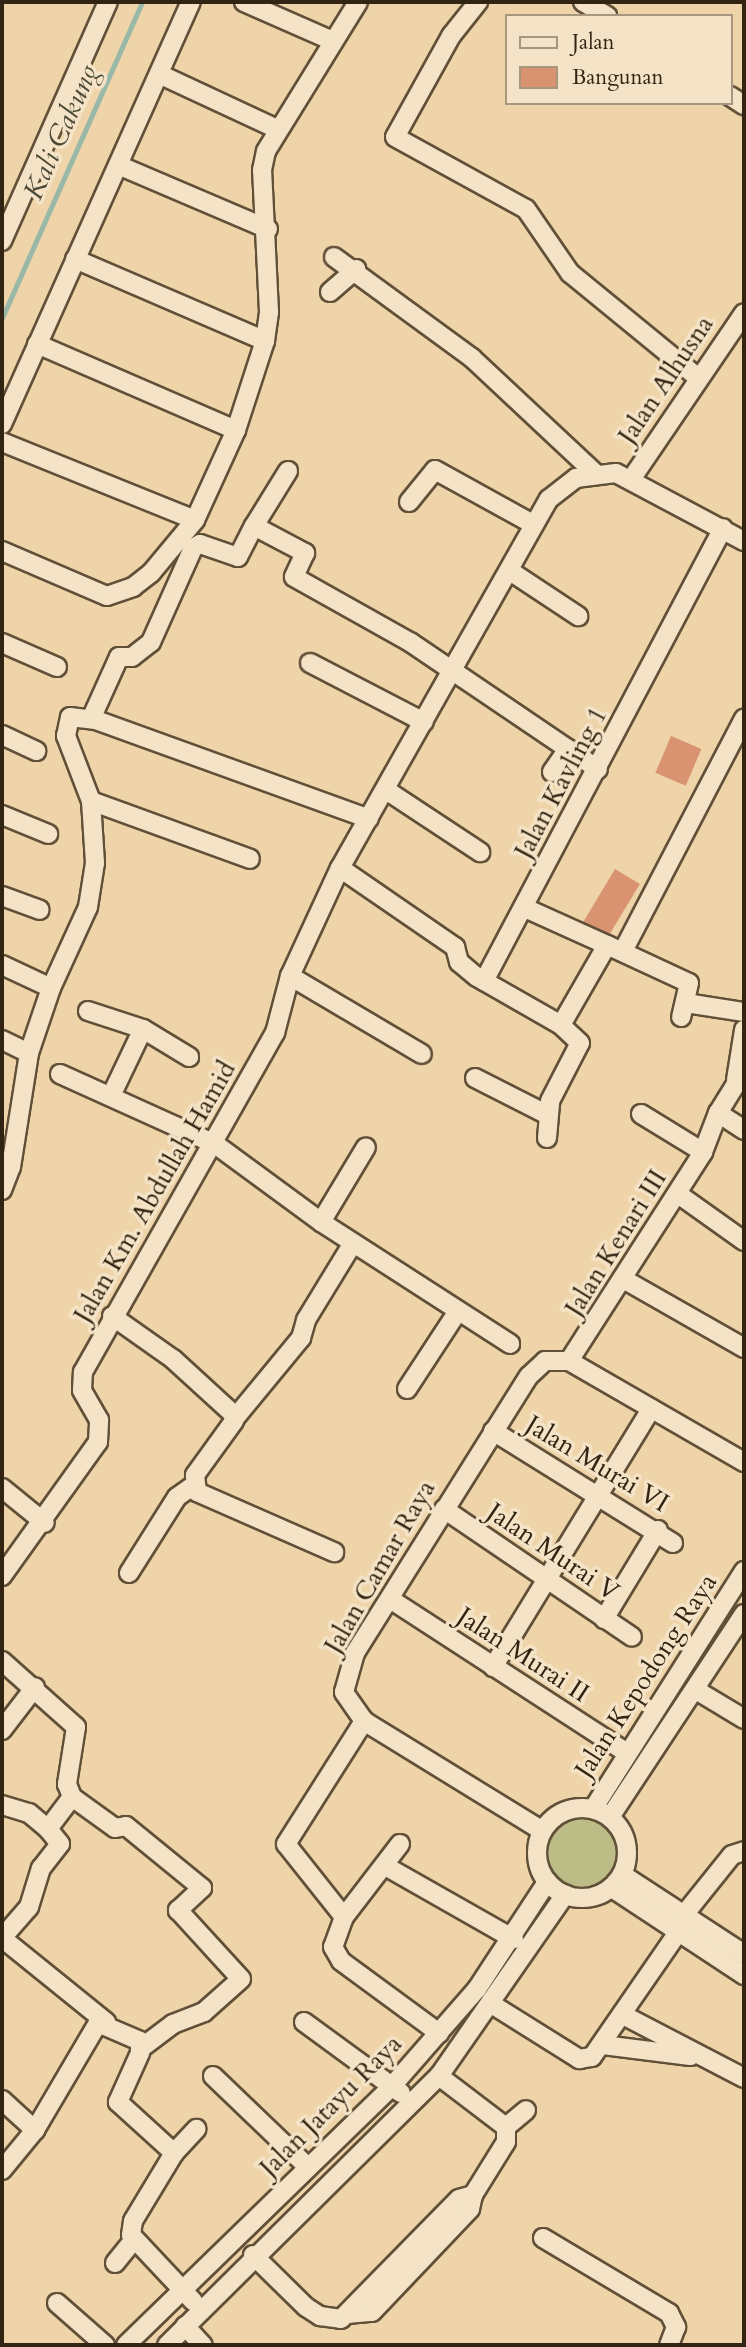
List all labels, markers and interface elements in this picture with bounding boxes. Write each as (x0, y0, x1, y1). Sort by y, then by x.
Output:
legend (504, 14, 732, 105)
text: Jalan (572, 28, 615, 57)
water label: Kali Cakung (16, 59, 106, 205)
text: Bangunan (572, 63, 664, 92)
street label: Jalan Alhusna (612, 310, 720, 450)
street label: Jalan Kavling 1 (508, 702, 614, 864)
street label: Jalan Km. Abdullah Hamid (67, 1056, 243, 1328)
street label: Jalan Kenari III (558, 1164, 674, 1322)
street label: Jalan Murai VI (520, 1409, 674, 1519)
street label: Jalan Camar Raya (318, 1475, 442, 1659)
street label: Jalan Murai V (481, 1496, 625, 1608)
street label: Jalan Kepodong Raya (568, 1568, 724, 1784)
street label: Jalan Murai II (451, 1601, 595, 1709)
street label: Jalan Jatayu Raya (253, 2028, 409, 2184)

